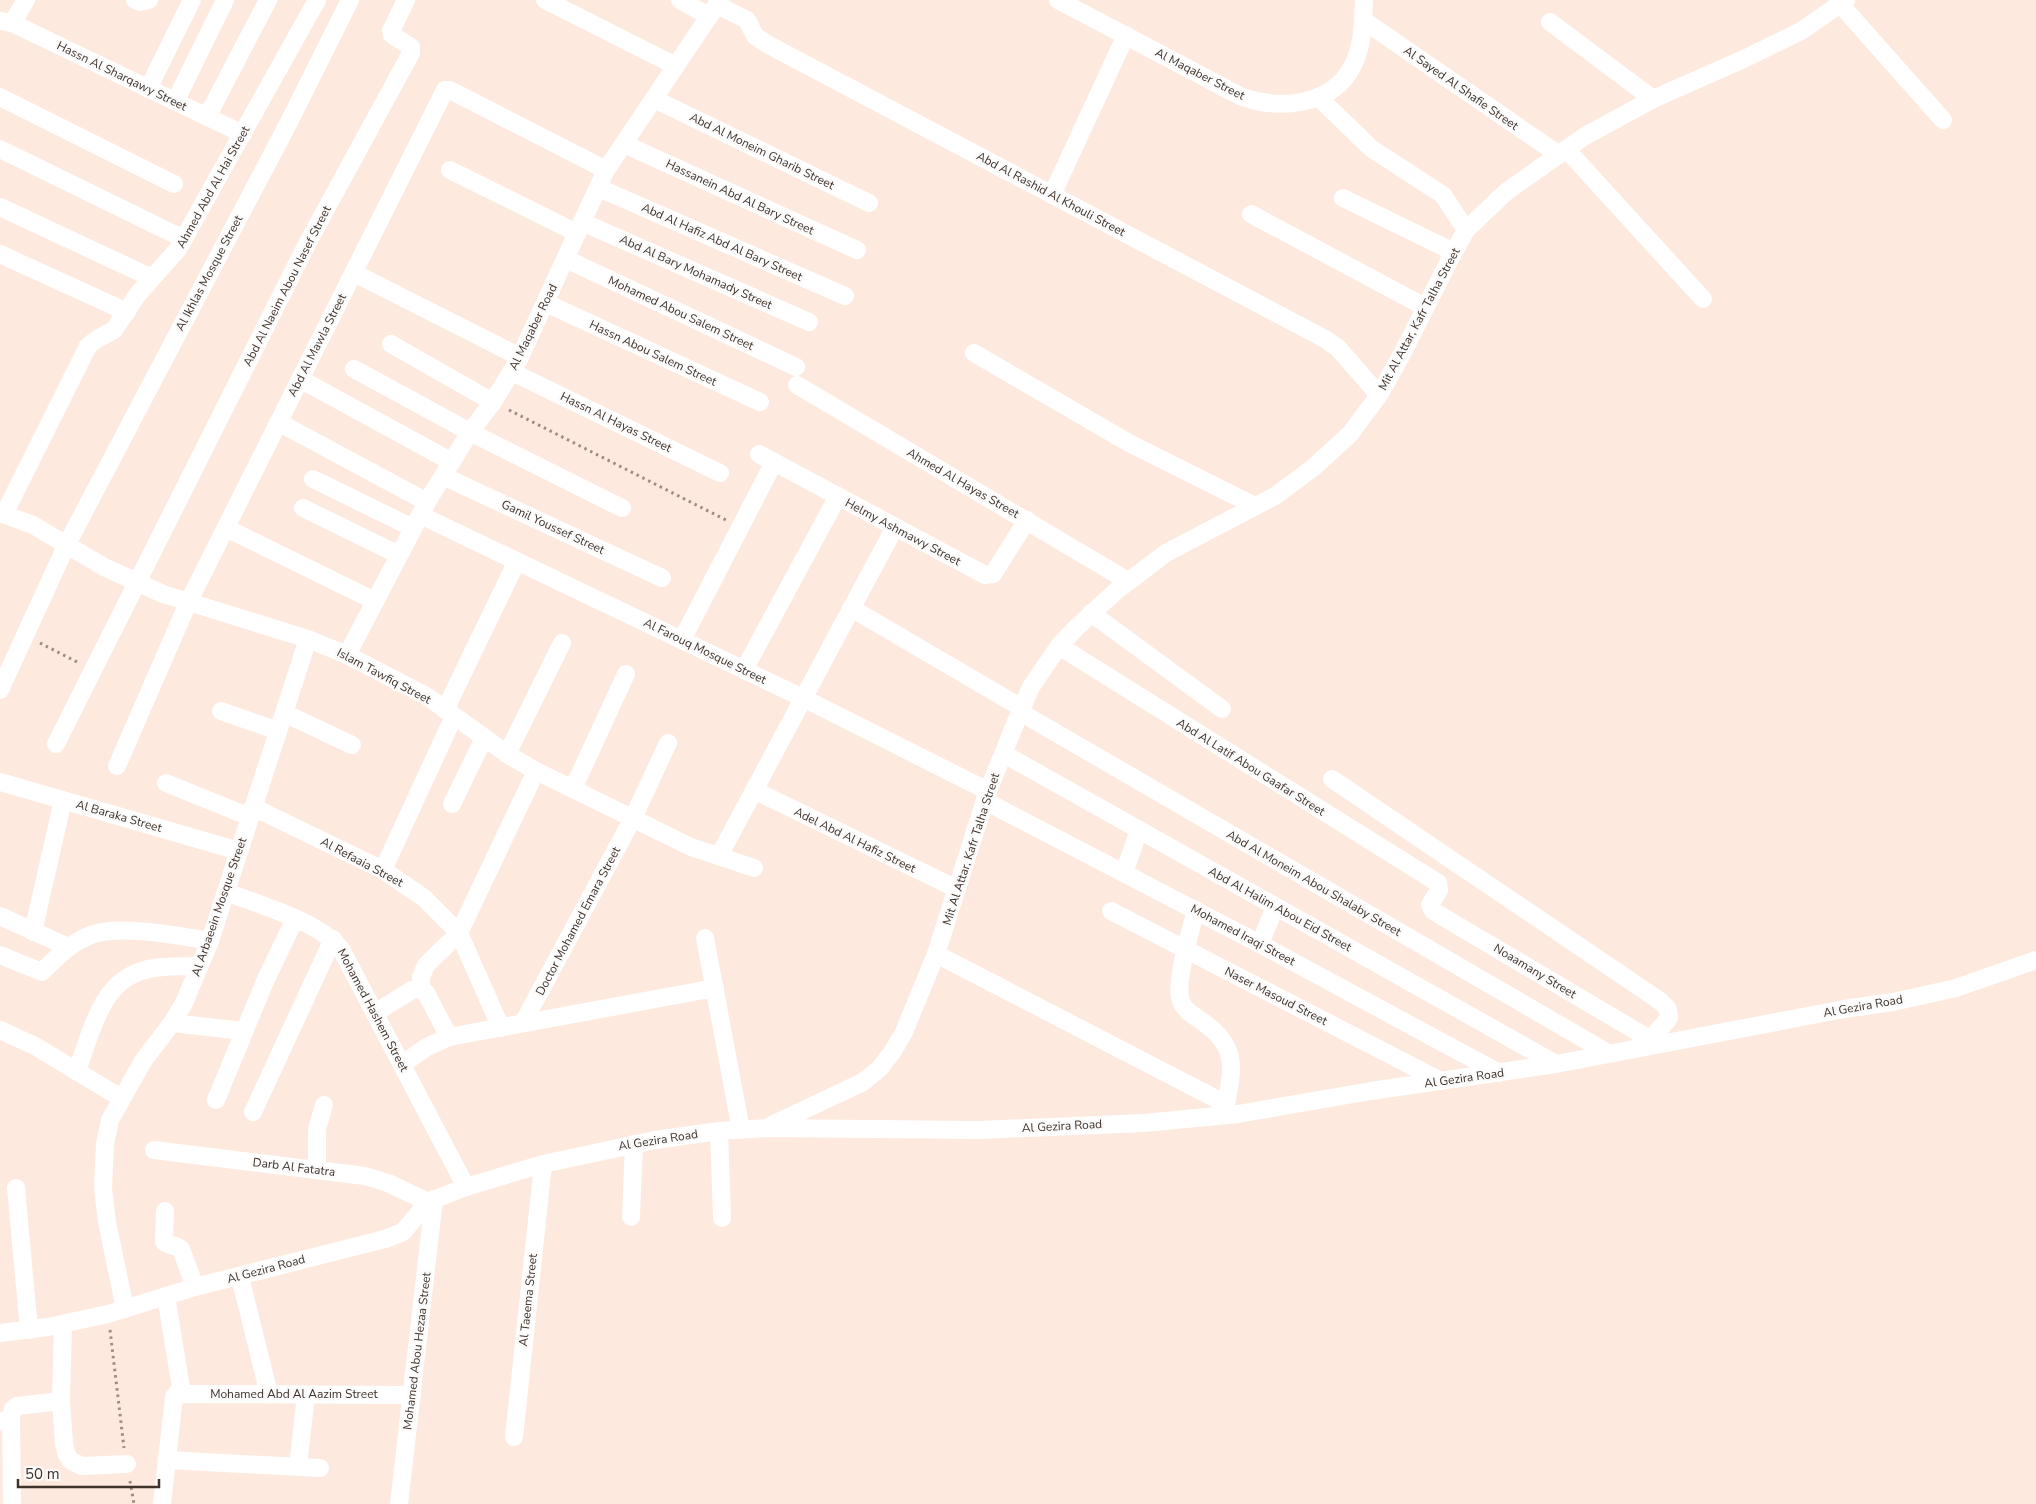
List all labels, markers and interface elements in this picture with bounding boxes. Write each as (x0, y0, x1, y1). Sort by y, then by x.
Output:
street label: Hassn Al Sharqawy Street (54, 38, 190, 115)
street label: Al Sayed Al Shafie Street (1401, 42, 1522, 134)
street label: Al Maqaber Street (1152, 44, 1248, 104)
street label: Abd Al Moneim Gharib Street (687, 109, 838, 193)
street label: Ahmed Abd Al Hai Street (173, 122, 254, 251)
street label: Abd Al Rashid Al Khouli Street (974, 148, 1129, 240)
street label: Hassanein Abd Al Bary Street (663, 156, 817, 239)
street label: Abd Al Hafiz Abd Al Bary Street (639, 199, 806, 285)
street label: Abd Al Naeim Abou Nasef Street (239, 202, 335, 369)
street label: Al Ikhlas Mosque Street (172, 212, 247, 334)
street label: Abd Al Bary Mohamady Street (617, 231, 775, 313)
street label: Mit Al Attar, Kafr Talha Street (1375, 244, 1464, 393)
street label: Mohamed Abou Salem Street (606, 272, 757, 354)
street label: Al Maqaber Road (505, 281, 561, 373)
street label: Abd Al Mawla Street (284, 290, 350, 399)
street label: Hassn Abou Salem Street (587, 316, 720, 390)
street label: Hassn Al Hayas Street (558, 388, 675, 456)
street label: Ahmed Al Hayas Street (904, 444, 1023, 522)
street label: Helmy Ashmawy Street (842, 495, 964, 570)
street label: Gamil Youssef Street (499, 496, 608, 558)
street label: Al Farouq Mosque Street (641, 614, 770, 688)
street label: Islam Tawfiq Street (334, 644, 435, 708)
street label: Abd Al Latif Abou Gaafar Street (1174, 715, 1329, 820)
street label: Mit Al Attar, Kafr Talha Street (939, 770, 1003, 927)
street label: Al Baraka Street (74, 796, 165, 836)
street label: Adel Abd Al Hafiz Street (791, 804, 919, 877)
street label: Abd Al Moneim Abou Shalaby Street (1224, 826, 1405, 940)
street label: Al Refaaia Street (318, 834, 407, 891)
street label: Al Arbaeein Mosque Street (188, 835, 251, 979)
street label: Doctor Mohamed Emara Street (532, 843, 624, 998)
street label: Abd Al Halim Abou Eid Street (1206, 863, 1355, 955)
street label: Mohamed Iraqi Street (1188, 901, 1299, 970)
street label: Noaamany Street (1491, 940, 1580, 1002)
street label: Mohamed Hashem Street (334, 946, 413, 1075)
street label: Naser Masoud Street (1222, 963, 1331, 1029)
street label: Al Gezira Road (1822, 991, 1904, 1021)
street label: Al Gezira Road (1423, 1064, 1505, 1092)
street label: Al Gezira Road (1021, 1116, 1103, 1136)
street label: Al Gezira Road (617, 1126, 699, 1154)
street label: Darb Al Fatatra (252, 1154, 336, 1180)
street label: Al Gezira Road (225, 1251, 307, 1287)
street label: Al Taeema Street (515, 1252, 541, 1347)
street label: Mohamed Abou Hezaa Street (399, 1271, 435, 1431)
street label: Mohamed Abd Al Aazim Street (210, 1386, 379, 1402)
scale bar (18, 1456, 159, 1488)
text: 50 m (25, 1464, 60, 1484)

